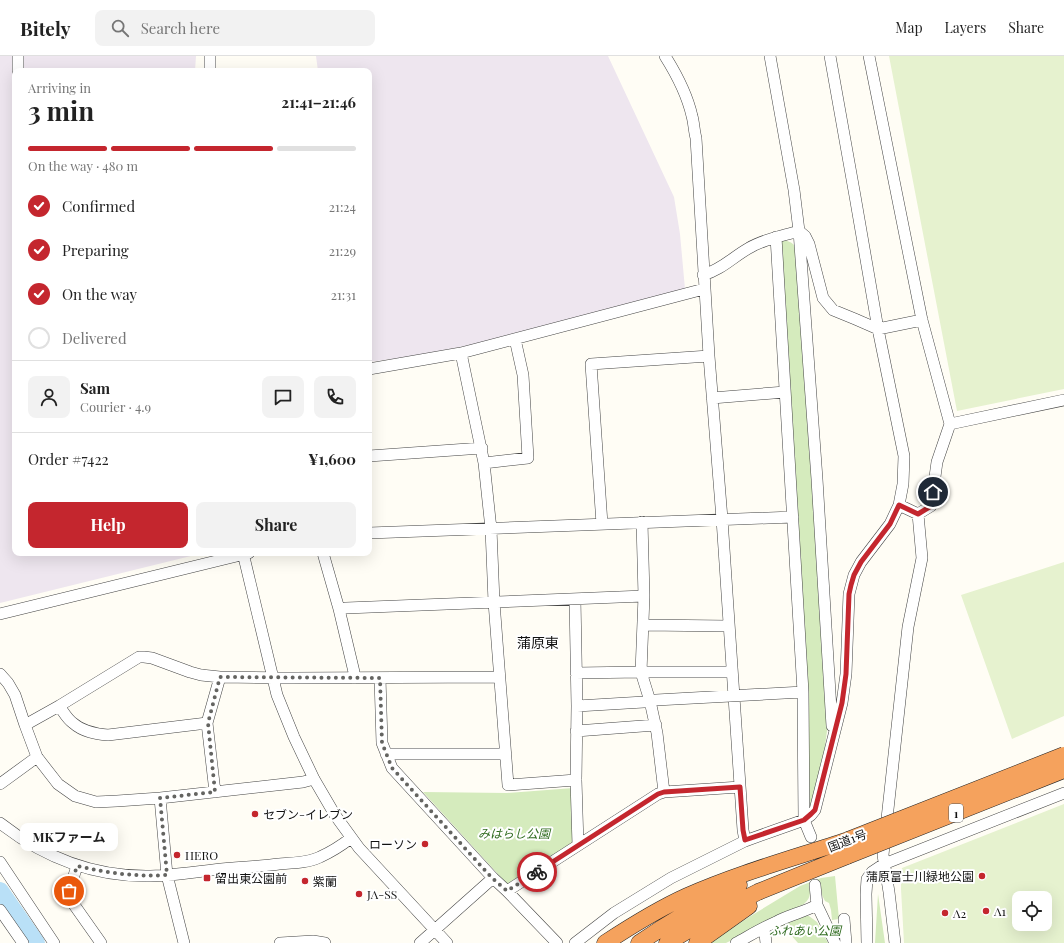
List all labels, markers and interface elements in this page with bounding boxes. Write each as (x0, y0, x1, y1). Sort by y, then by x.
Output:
search box (95, 10, 375, 46)
text: Bitely (20, 15, 71, 41)
icon: search (109, 17, 131, 39)
text: Search here (141, 18, 220, 38)
text: Map (895, 18, 923, 37)
text: Layers (945, 18, 986, 37)
text: Share (1008, 18, 1044, 37)
text: Arriving in (28, 79, 91, 96)
text: 21:41–21:46 (281, 92, 356, 112)
text: 3 min (28, 93, 94, 128)
text: On the way · 480 m (28, 157, 138, 174)
icon: check (28, 195, 50, 217)
text: Confirmed (62, 196, 135, 216)
text: 21:24 (329, 198, 356, 215)
icon: check (28, 239, 50, 261)
text: Preparing (62, 240, 129, 260)
text: 21:29 (329, 242, 356, 259)
icon: check (28, 283, 50, 305)
text: On the way (62, 284, 137, 304)
text: 21:31 (331, 286, 356, 303)
text: Delivered (62, 328, 127, 348)
button: person (28, 376, 70, 418)
button: chat (262, 376, 304, 418)
button: phone (314, 376, 356, 418)
text: Sam (80, 378, 110, 398)
text: Courier · 4.9 (80, 398, 151, 415)
text: Order #7422 (28, 449, 109, 469)
text: ¥1,600 (308, 449, 356, 469)
pin (916, 475, 950, 509)
icon: home (922, 481, 944, 503)
button: Help (28, 502, 188, 548)
button: Share (196, 502, 356, 548)
district label: 蒲原東 (517, 633, 559, 652)
road number: 1 (949, 804, 963, 822)
place label: セブン-イレブン (263, 806, 353, 822)
marker: セブン-イレブン (250, 809, 260, 819)
callout: MKファーム (20, 823, 118, 851)
park label: みはらし公園 (478, 825, 552, 841)
street label: 国道1号 (825, 825, 869, 855)
text: MKファーム (33, 828, 105, 845)
place label: ローソン (369, 836, 417, 852)
marker: ローソン (420, 839, 430, 849)
place label: HERO (185, 847, 218, 863)
marker: HERO (172, 850, 182, 860)
courier (517, 852, 557, 892)
icon: bike (526, 861, 548, 883)
place label: 蒲原富士川緑地公園 (866, 868, 974, 884)
place label: 留出東公園前 (215, 870, 287, 886)
marker: 蒲原富士川緑地公園 (977, 871, 987, 881)
marker: 留出東公園前 (202, 873, 212, 883)
place label: 紫蘭 (313, 873, 337, 889)
pin (52, 874, 86, 908)
marker: 紫蘭 (300, 876, 310, 886)
icon: bag (58, 880, 80, 902)
place label: JA-SS (366, 886, 397, 902)
marker: JA-SS (354, 889, 364, 899)
map controls (1012, 891, 1052, 931)
button: locate (1012, 891, 1052, 931)
place label: A1 (993, 903, 1007, 919)
place label: A2 (952, 905, 967, 921)
marker: A1 (981, 906, 991, 916)
marker: A2 (940, 908, 950, 918)
park label: ふれあい公園 (769, 922, 843, 938)

